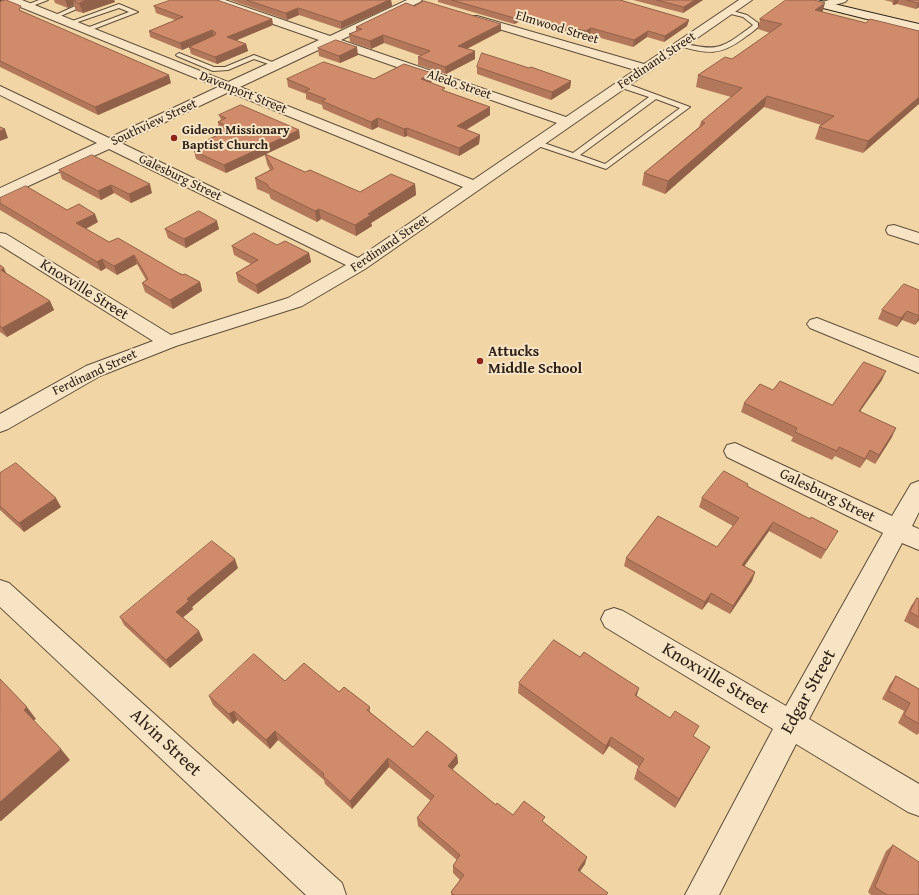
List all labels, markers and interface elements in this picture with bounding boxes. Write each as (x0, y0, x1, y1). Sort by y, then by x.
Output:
street label: Elmwood Street (514, 8, 600, 48)
street label: Ferdinand Street (615, 29, 699, 93)
street label: Aledo Street (425, 67, 493, 103)
street label: Davenport Street (197, 68, 289, 118)
street label: Southview Street (109, 96, 199, 150)
place label: Gideon Missionary Baptist Church (182, 123, 290, 154)
marker: Gideon Missionary Baptist Church (169, 133, 179, 143)
street label: Galesburg Street (136, 151, 224, 205)
street label: Ferdinand Street (348, 212, 432, 276)
street label: Knoxville Street (37, 256, 131, 324)
place label: Attucks Middle School (488, 343, 582, 378)
street label: Ferdinand Street (50, 347, 140, 399)
marker: Attucks Middle School (475, 356, 485, 366)
street label: Galesburg Street (776, 465, 878, 527)
street label: Knoxville Street (658, 639, 772, 719)
street label: Edgar Street (777, 646, 841, 738)
street label: Alvin Street (125, 705, 205, 781)

